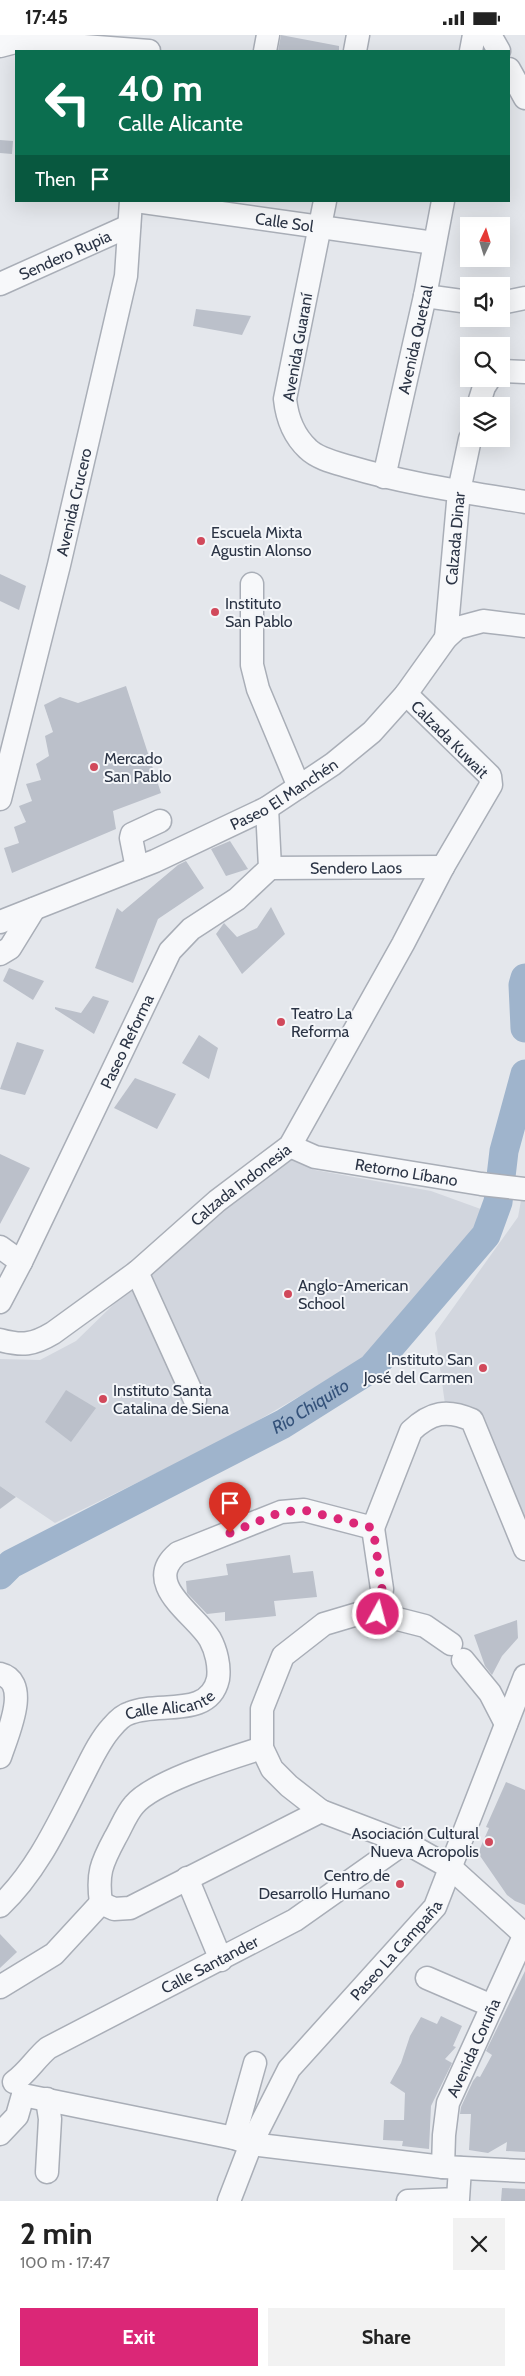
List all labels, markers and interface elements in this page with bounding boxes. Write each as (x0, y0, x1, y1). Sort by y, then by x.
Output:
text: 17:45 (25, 6, 68, 29)
text: 40 m (118, 67, 203, 110)
icon: left (35, 70, 100, 135)
text: Calle Alicante (118, 110, 243, 137)
icon: arrive (86, 165, 114, 193)
text: Then (35, 168, 76, 191)
street label: Calle Sol (254, 209, 315, 236)
north arrow (460, 217, 510, 267)
map controls (460, 217, 510, 447)
street label: Sendero Rupia (16, 226, 114, 284)
button: sound (460, 277, 510, 327)
street label: Avenida Quetzal (394, 283, 437, 396)
street label: Avenida Guaraní (279, 291, 316, 403)
button: search (460, 337, 510, 387)
button: layers (460, 397, 510, 447)
street label: Avenida Crucero (52, 446, 96, 558)
street label: Calzada Dinar (442, 490, 469, 586)
place label: Escuela Mixta Agustin Alonso (211, 523, 312, 560)
marker: Escuela Mixta Agustin Alonso (195, 535, 207, 547)
place label: Instituto San Pablo (225, 594, 293, 631)
marker: Instituto San Pablo (209, 606, 221, 618)
street label: Calzada Kuwait (407, 697, 493, 782)
place label: Mercado San Pablo (104, 749, 172, 786)
street label: Paseo El Manchén (227, 754, 342, 834)
marker: Mercado San Pablo (88, 761, 100, 773)
street label: Sendero Laos (310, 858, 402, 878)
street label: Paseo Reforma (97, 991, 158, 1092)
place label: Teatro La Reforma (291, 1004, 353, 1041)
marker: Teatro La Reforma (275, 1016, 287, 1028)
street label: Calzada Indonesia (187, 1140, 295, 1230)
street label: Retorno Líbano (354, 1155, 459, 1190)
place label: Anglo-American School (298, 1276, 409, 1313)
marker: Anglo-American School (282, 1288, 294, 1300)
place label: Instituto San José del Carmen (363, 1350, 473, 1387)
marker: Instituto San José del Carmen (477, 1362, 489, 1374)
water label: Río Chiquito (268, 1374, 353, 1439)
place label: Instituto Santa Catalina de Siena (113, 1381, 229, 1418)
marker: Instituto Santa Catalina de Siena (97, 1393, 109, 1405)
pin (209, 1482, 251, 1533)
icon: arrive (216, 1489, 244, 1517)
position arrow (351, 1587, 403, 1639)
street label: Calle Alicante (122, 1686, 219, 1724)
place label: Asociación Cultural Nueva Acropolis (352, 1824, 479, 1861)
marker: Asociación Cultural Nueva Acropolis (483, 1836, 495, 1848)
place label: Centro de Desarrollo Humano (258, 1866, 390, 1903)
marker: Centro de Desarrollo Humano (394, 1878, 406, 1890)
street label: Paseo La Campaña (346, 1898, 447, 2005)
street label: Calle Santander (158, 1931, 262, 1998)
street label: Avenida Coruña (443, 1995, 504, 2100)
text: 2 min (20, 2215, 92, 2252)
button: close (453, 2218, 505, 2270)
text: 100 m · 17:47 (20, 2253, 110, 2272)
button: Exit (20, 2308, 258, 2366)
button: Share (268, 2308, 505, 2366)

